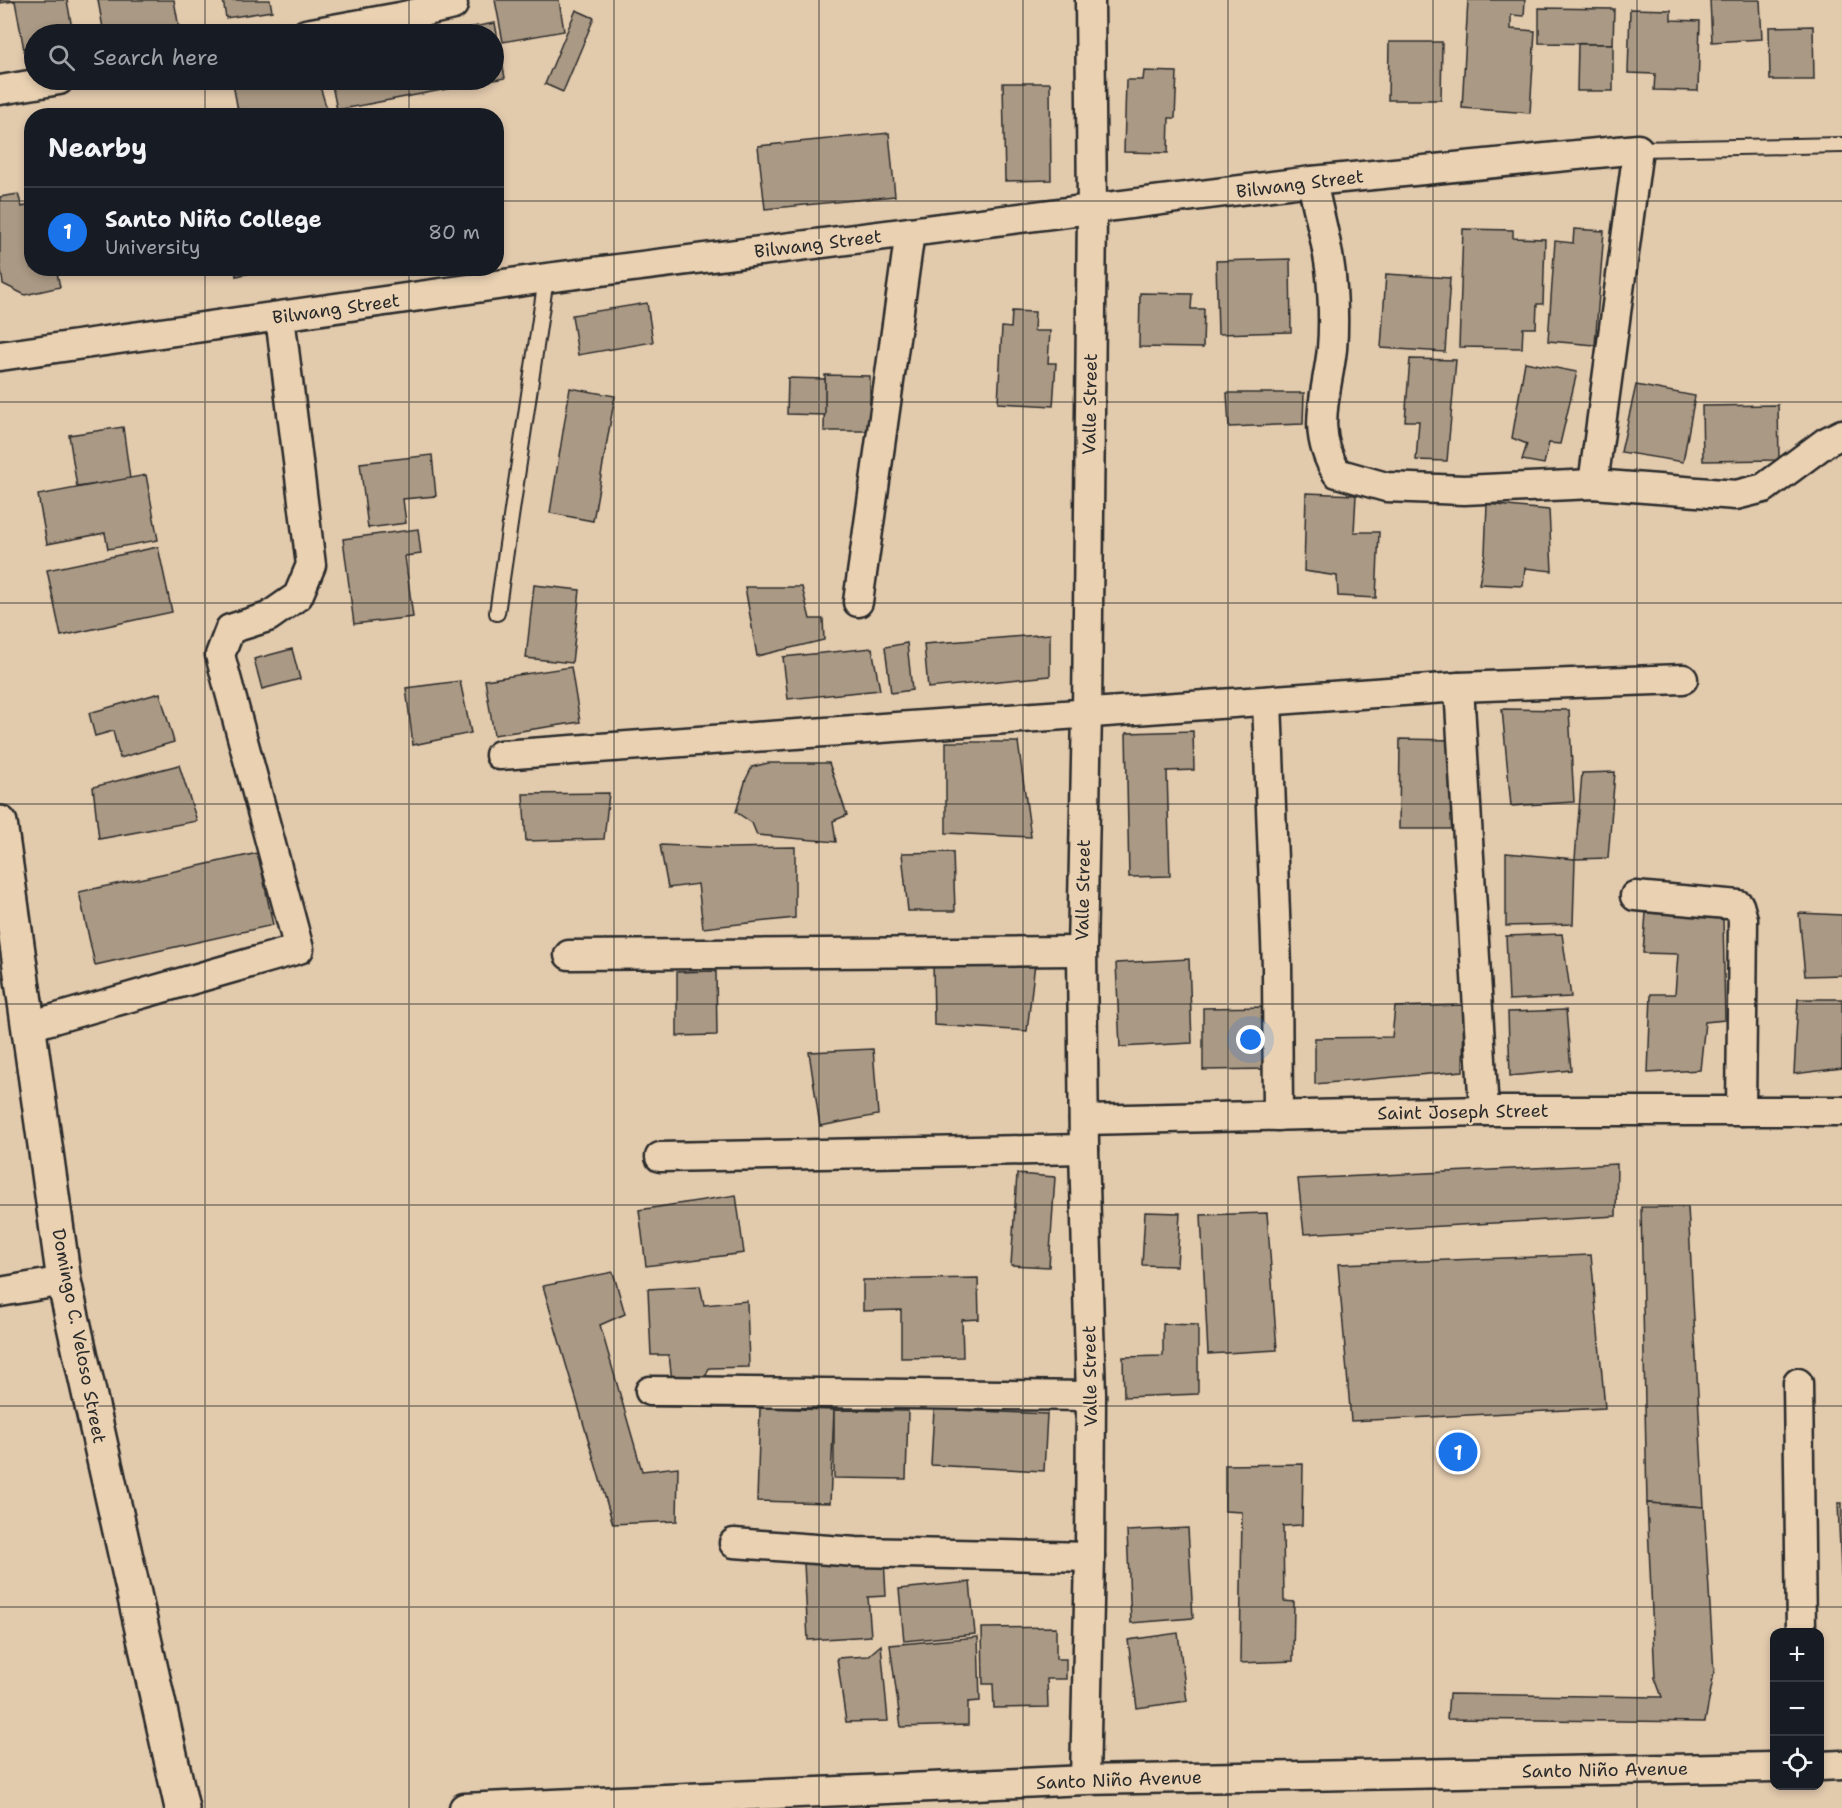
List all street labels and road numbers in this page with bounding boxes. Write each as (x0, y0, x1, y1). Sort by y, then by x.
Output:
street label: Bilwang Street (1235, 164, 1365, 204)
street label: Bilwang Street (753, 224, 883, 264)
street label: Bilwang Street (271, 288, 401, 330)
street label: Valle Street (1077, 353, 1103, 455)
street label: Valle Street (1070, 839, 1096, 941)
street label: Saint Joseph Street (1377, 1099, 1549, 1125)
street label: Domingo C. Veloso Street (46, 1227, 112, 1445)
street label: Valle Street (1077, 1325, 1103, 1427)
street label: Santo Niño Avenue (1522, 1757, 1688, 1783)
street label: Santo Niño Avenue (1036, 1765, 1202, 1795)

